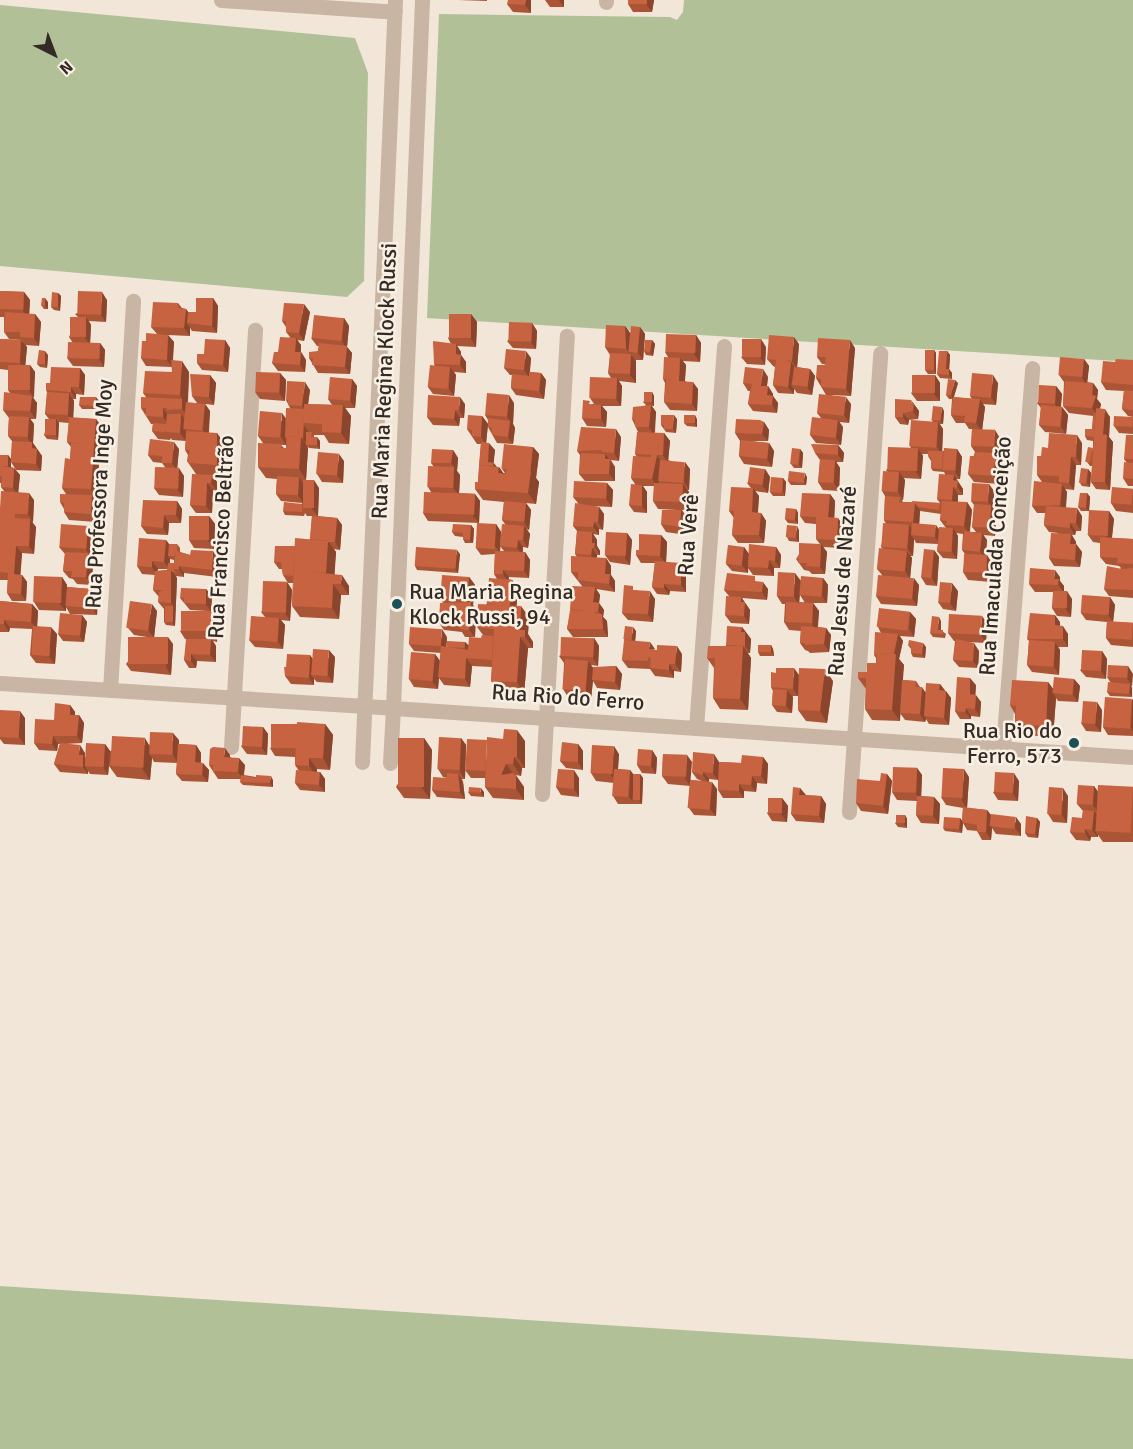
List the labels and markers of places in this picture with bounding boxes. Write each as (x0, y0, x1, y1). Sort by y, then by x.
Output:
place label: Rua Maria Regina Klock Russi, 94 (409, 578, 574, 630)
marker: Rua Maria Regina Klock Russi, 94 (390, 597, 404, 611)
place label: Rua Rio do Ferro, 573 (963, 717, 1062, 768)
marker: Rua Rio do Ferro, 573 (1067, 736, 1081, 750)

